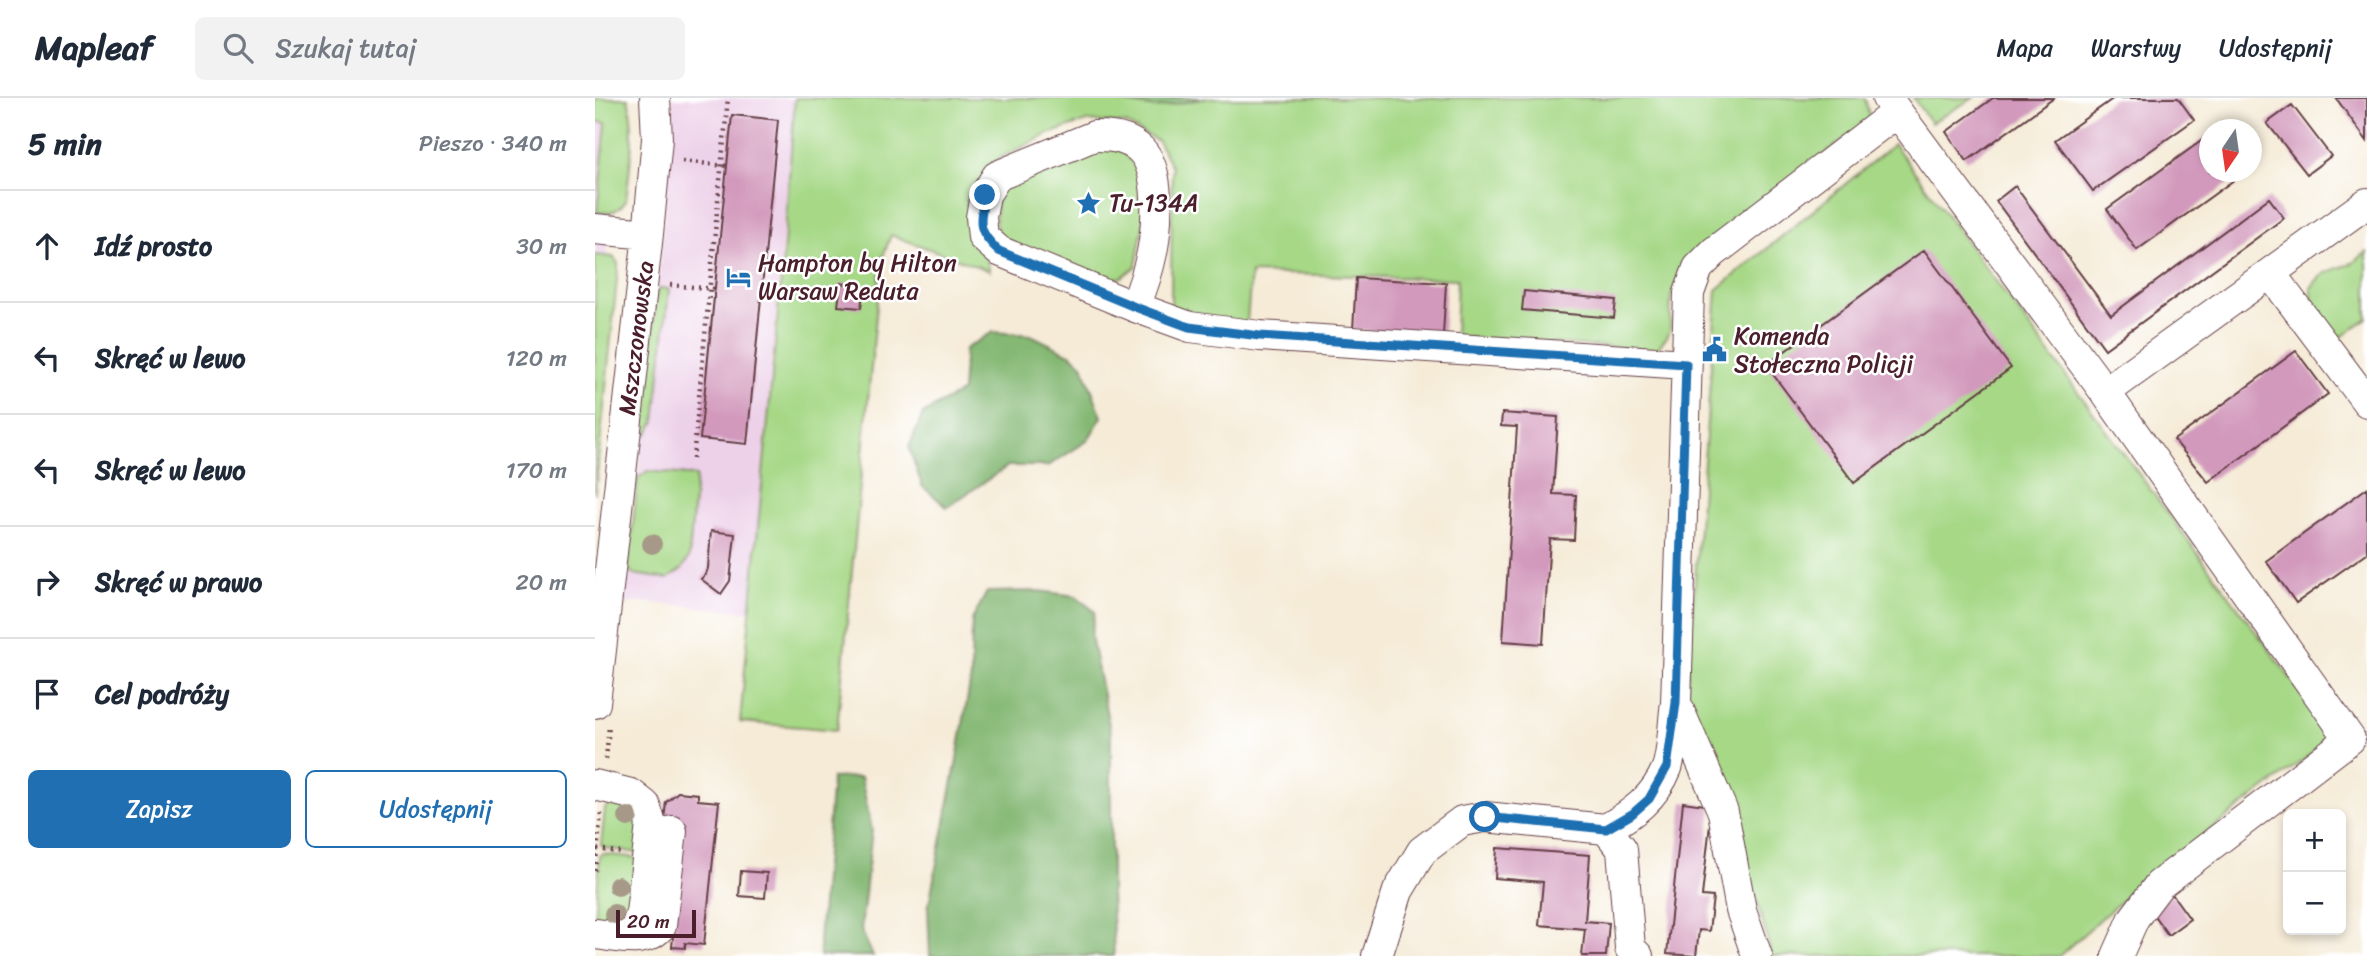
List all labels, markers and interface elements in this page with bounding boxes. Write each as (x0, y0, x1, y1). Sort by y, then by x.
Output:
search box (195, 17, 685, 80)
text: Mapleaf (35, 19, 153, 77)
text: Szukaj tutaj (275, 25, 416, 71)
text: Mapa (1996, 27, 2053, 69)
text: Warstwy (2091, 27, 2181, 69)
text: Udostępnij (2219, 27, 2332, 69)
icon: search (219, 29, 257, 67)
text: 5 min (28, 117, 102, 171)
north arrow (2199, 119, 2262, 182)
text: Pieszo · 340 m (419, 123, 567, 164)
route end (969, 179, 1000, 210)
place label: Tu-134A (1109, 182, 1198, 224)
place icon: Tu-134A (1075, 189, 1103, 217)
text: Idź prosto (95, 223, 212, 269)
text: 30 m (516, 226, 567, 267)
icon: ahead (28, 227, 66, 265)
place label: Hampton by Hilton Warsaw Reduta (758, 242, 957, 312)
street label: Mszczonowska (606, 258, 666, 418)
hotel icon: Hampton by Hilton Warsaw Reduta (724, 263, 752, 291)
place label: Komenda Stołeczna Policji (1734, 315, 1914, 385)
text: Skręć w lewo (95, 335, 246, 381)
public building icon: Komenda Stołeczna Policji (1700, 336, 1728, 364)
text: 120 m (506, 338, 567, 379)
icon: left (28, 339, 66, 377)
text: Skręć w lewo (95, 447, 246, 493)
text: 170 m (506, 450, 567, 491)
icon: left (28, 451, 66, 489)
text: Skręć w prawo (95, 559, 262, 605)
text: 20 m (516, 562, 567, 603)
icon: right (28, 563, 66, 601)
text: Cel podróży (95, 671, 229, 717)
icon: arrive (28, 675, 66, 713)
button: Zapisz (28, 770, 291, 848)
button: Udostępnij (305, 770, 567, 848)
route start (1469, 801, 1500, 832)
map controls (2283, 809, 2346, 935)
button: + (2283, 809, 2346, 872)
button: − (2283, 872, 2346, 935)
text: 20 m (627, 905, 670, 938)
scale bar (616, 907, 697, 939)

